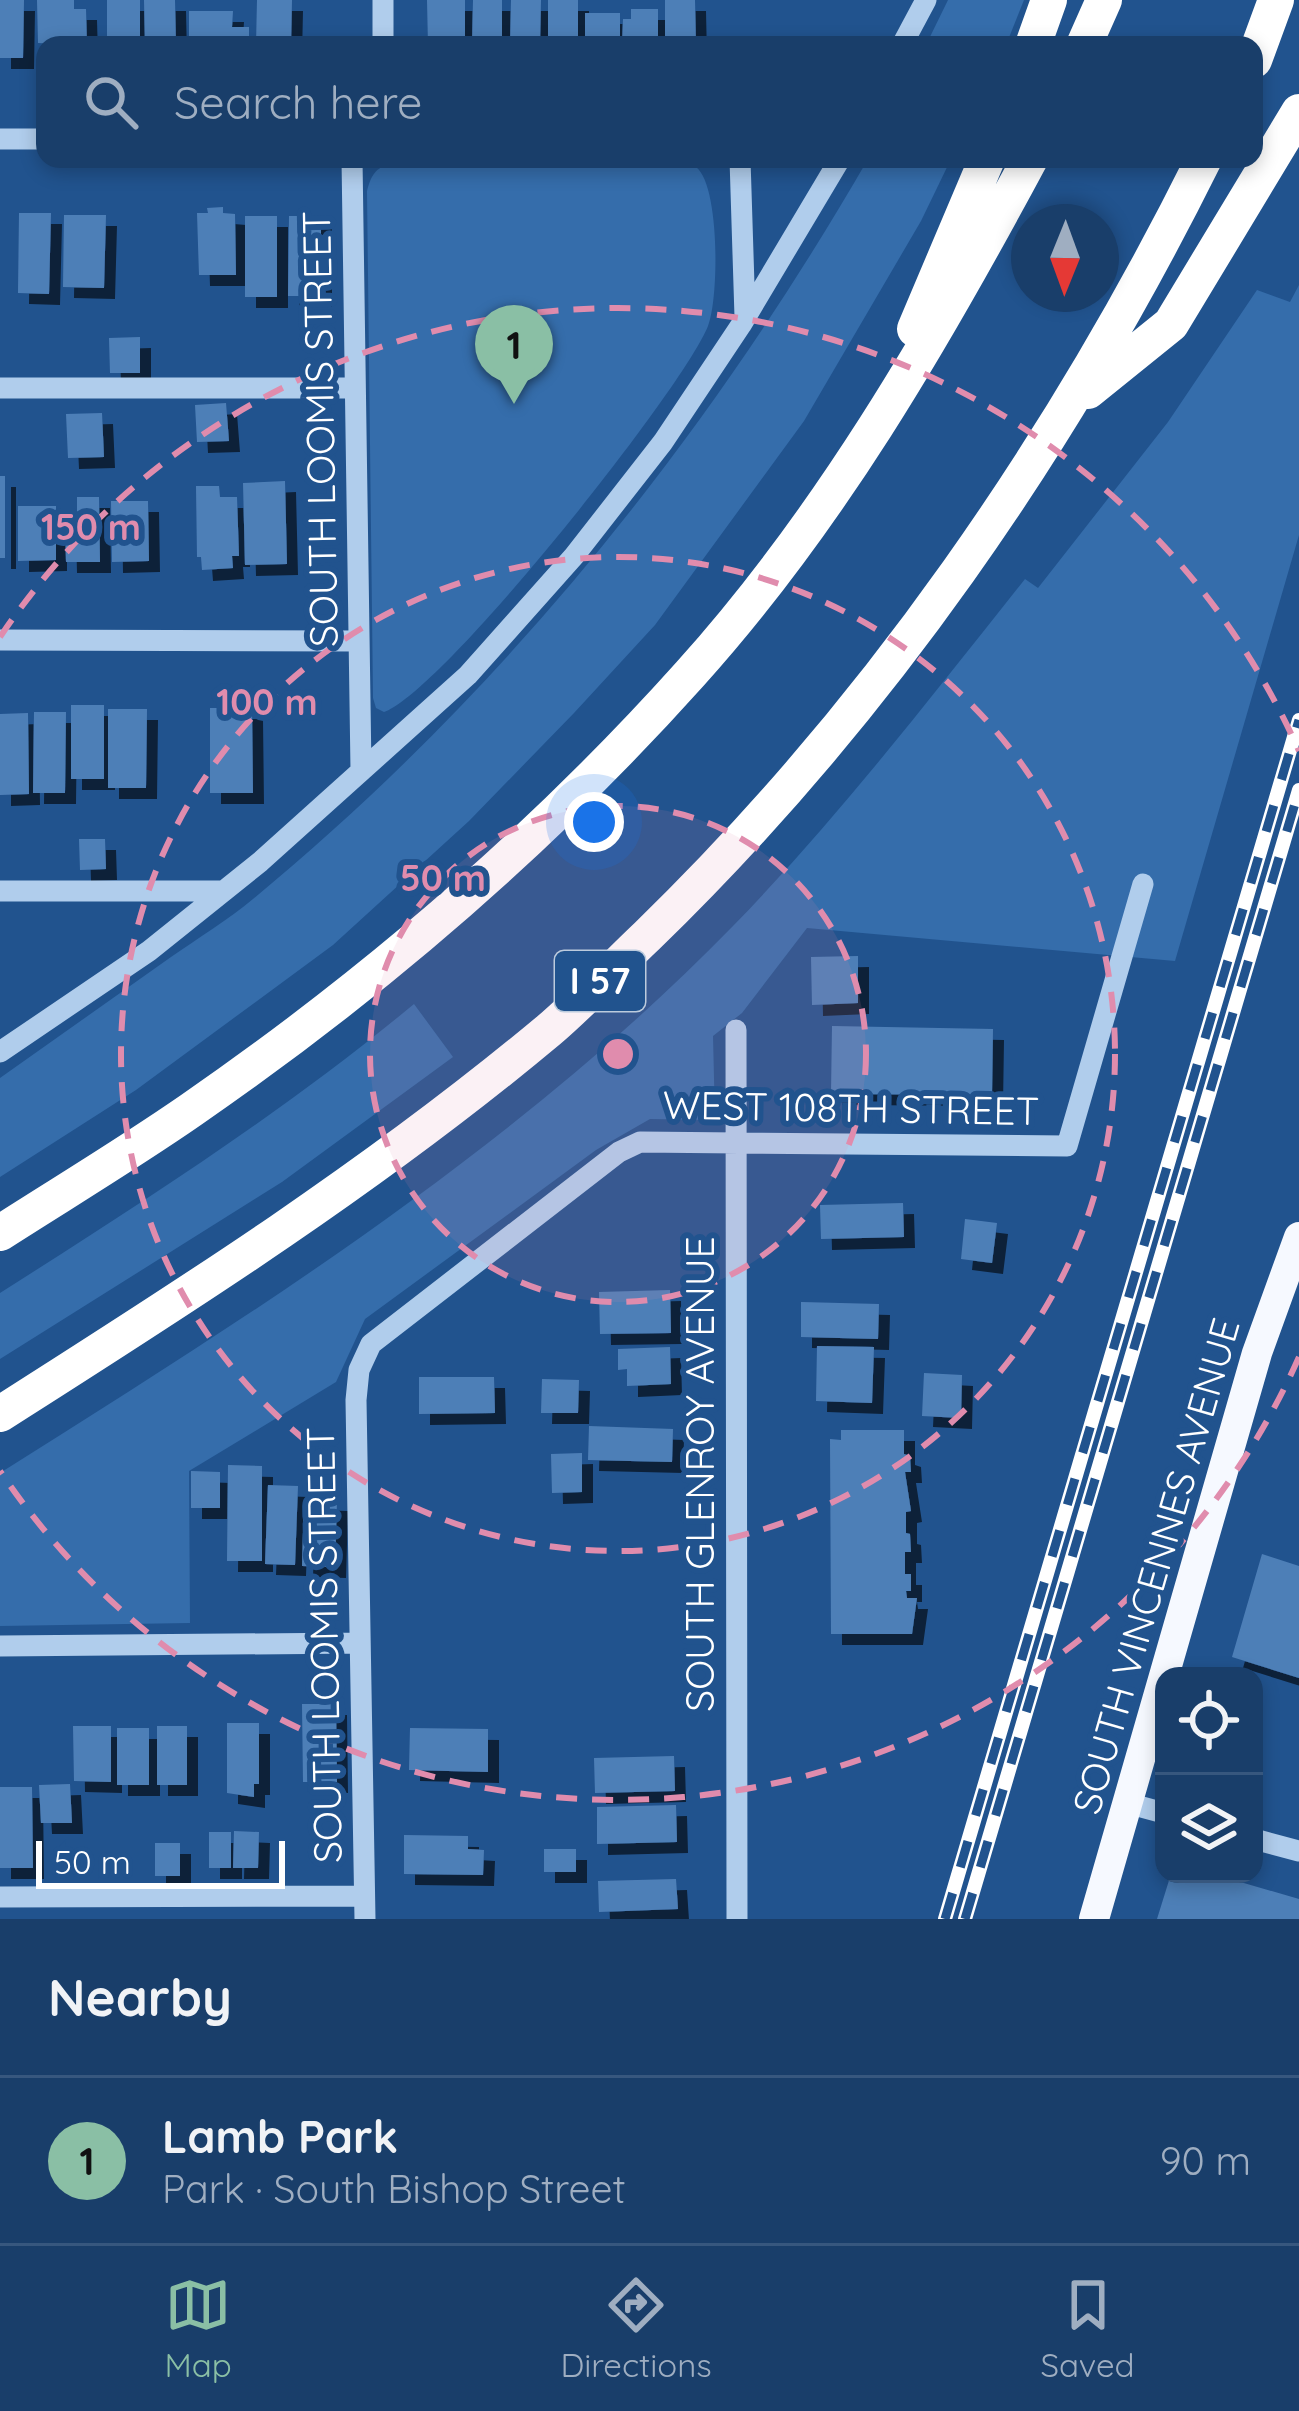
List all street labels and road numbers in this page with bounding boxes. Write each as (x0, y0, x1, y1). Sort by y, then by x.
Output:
street label: SOUTH LOOMIS STREET (291, 211, 348, 647)
road number: I 57 (555, 951, 645, 1011)
street label: WEST 108TH STREET (662, 1080, 1040, 1135)
street label: SOUTH GLENROY AVENUE (675, 1236, 724, 1712)
street label: SOUTH VINCENNES AVENUE (1061, 1312, 1250, 1819)
street label: SOUTH LOOMIS STREET (295, 1427, 352, 1863)

